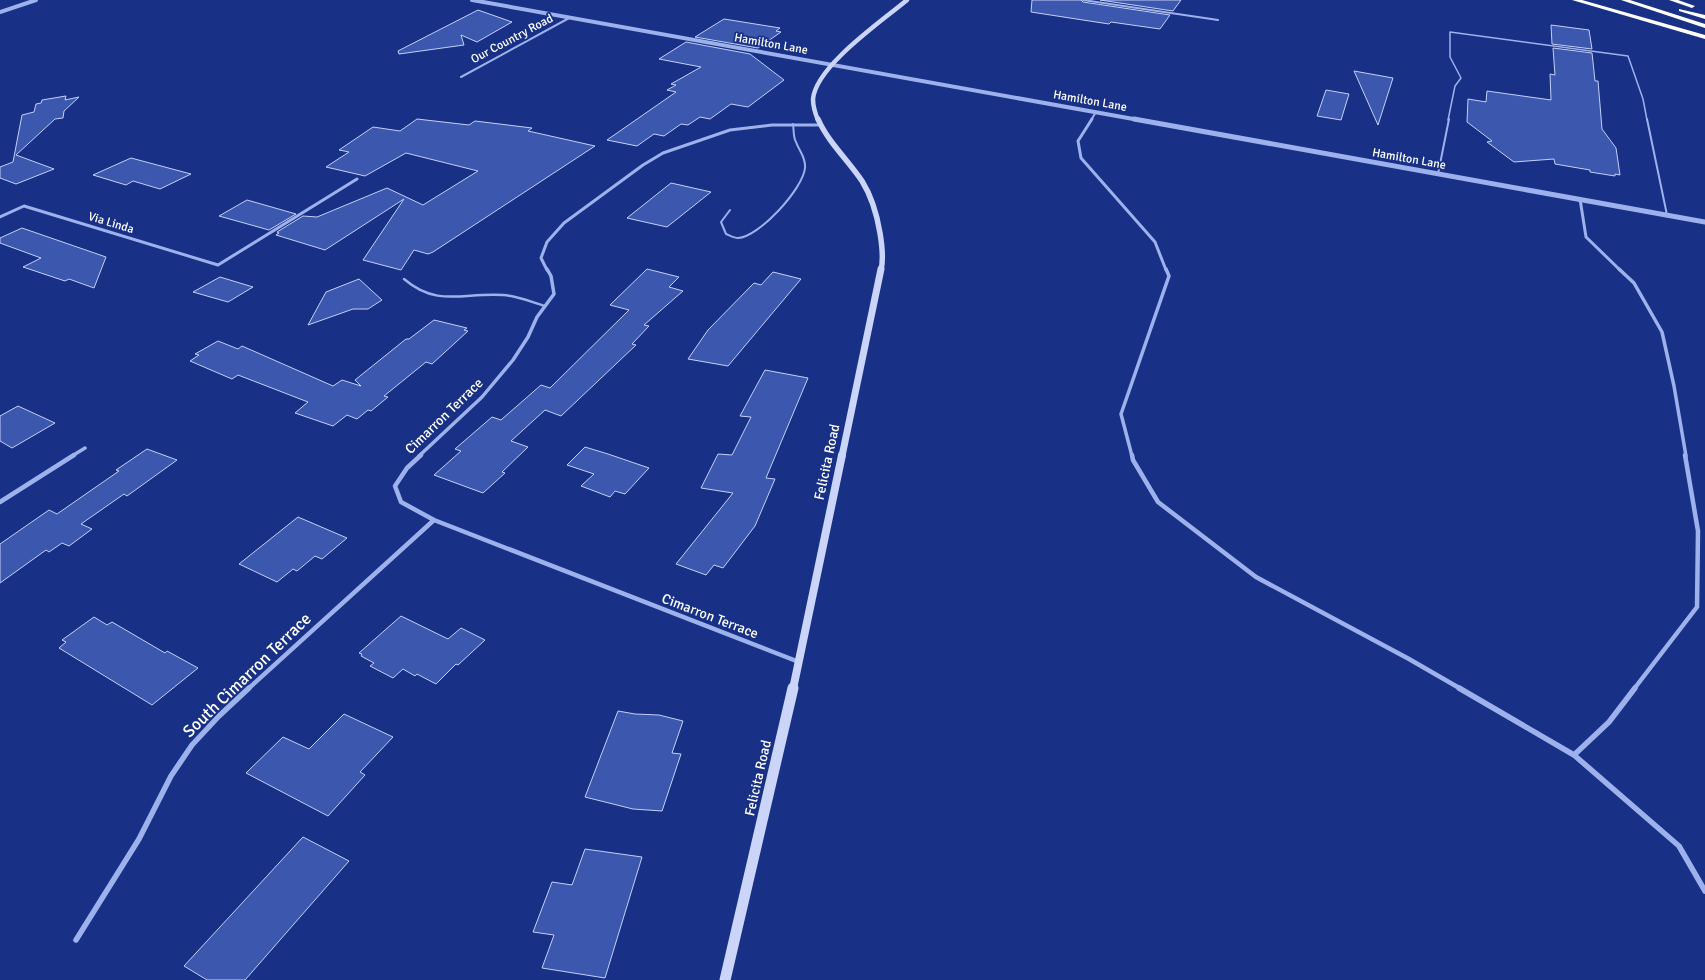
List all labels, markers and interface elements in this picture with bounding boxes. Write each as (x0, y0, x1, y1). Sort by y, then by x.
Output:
street label: Our Country Road (468, 11, 556, 67)
street label: Hamilton Lane (733, 30, 809, 58)
street label: Hamilton Lane (1052, 87, 1128, 115)
street label: Hamilton Lane (1371, 145, 1447, 173)
street label: Via Linda (86, 209, 136, 237)
street label: Cimarron Terrace (401, 374, 487, 458)
street label: Felicita Road (811, 422, 843, 502)
street label: Cimarron Terrace (659, 590, 761, 642)
street label: South Cimarron Terrace (178, 608, 316, 742)
street label: Felicita Road (741, 738, 775, 818)

